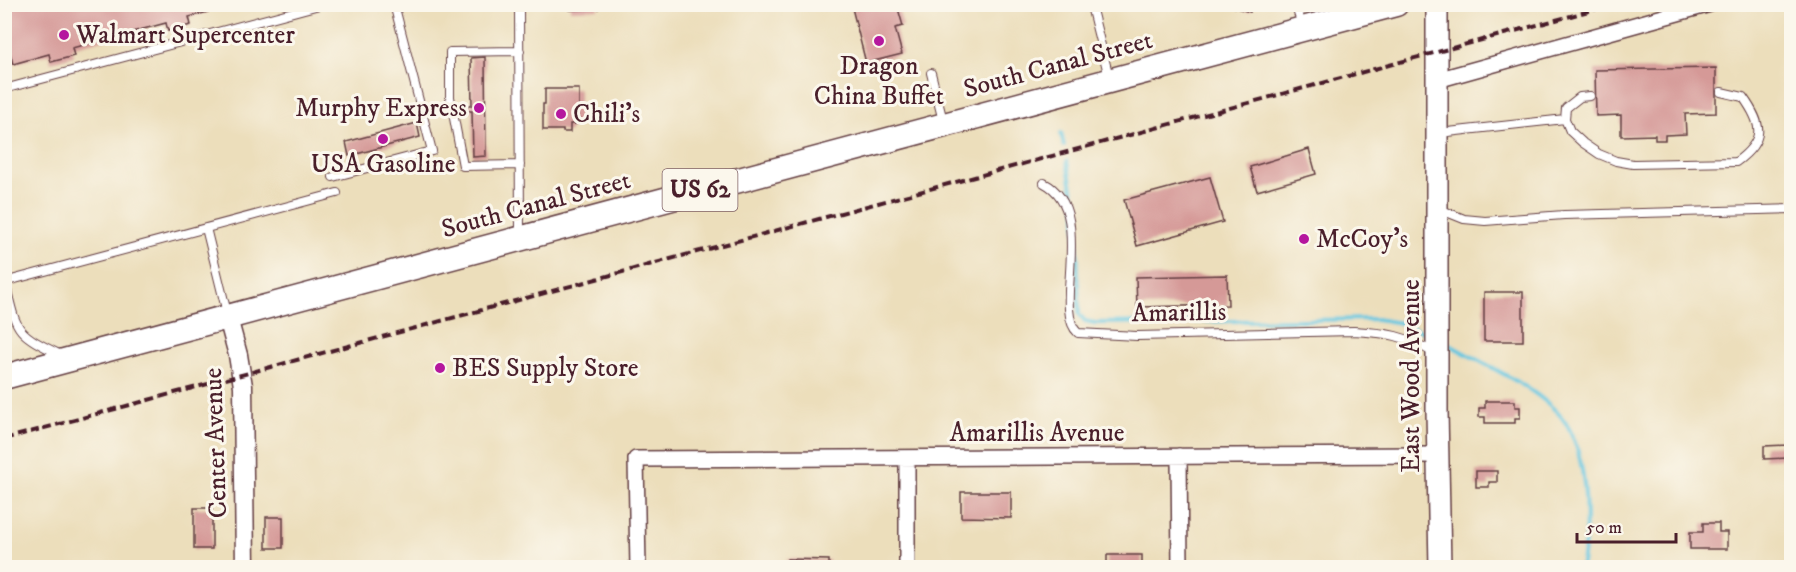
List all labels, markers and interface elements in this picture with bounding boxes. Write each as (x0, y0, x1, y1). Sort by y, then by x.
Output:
place label: Walmart Supercenter (75, 19, 295, 52)
street label: South Canal Street (960, 24, 1156, 106)
marker: Walmart Supercenter (57, 28, 71, 42)
marker: Dragon China Buffet (872, 34, 886, 48)
place label: Dragon China Buffet (814, 50, 944, 113)
place label: Murphy Express (295, 92, 467, 125)
place label: Chili's (573, 98, 640, 131)
marker: Murphy Express (472, 101, 486, 115)
marker: Chili's (554, 107, 568, 121)
marker: USA Gasoline (376, 132, 390, 146)
place label: USA Gasoline (310, 148, 456, 181)
street label: South Canal Street (438, 164, 634, 246)
road number: US 62 (662, 169, 738, 211)
place label: McCoy's (1316, 223, 1408, 256)
marker: McCoy's (1297, 232, 1311, 246)
street label: East Wood Avenue (1395, 279, 1428, 473)
street label: Amarillis (1131, 296, 1227, 330)
place label: BES Supply Store (452, 352, 639, 385)
marker: BES Supply Store (433, 361, 447, 375)
street label: Center Avenue (197, 367, 235, 519)
street label: Amarillis Avenue (949, 417, 1125, 450)
scale bar (1577, 506, 1676, 544)
text: 50 m (1586, 517, 1622, 539)

